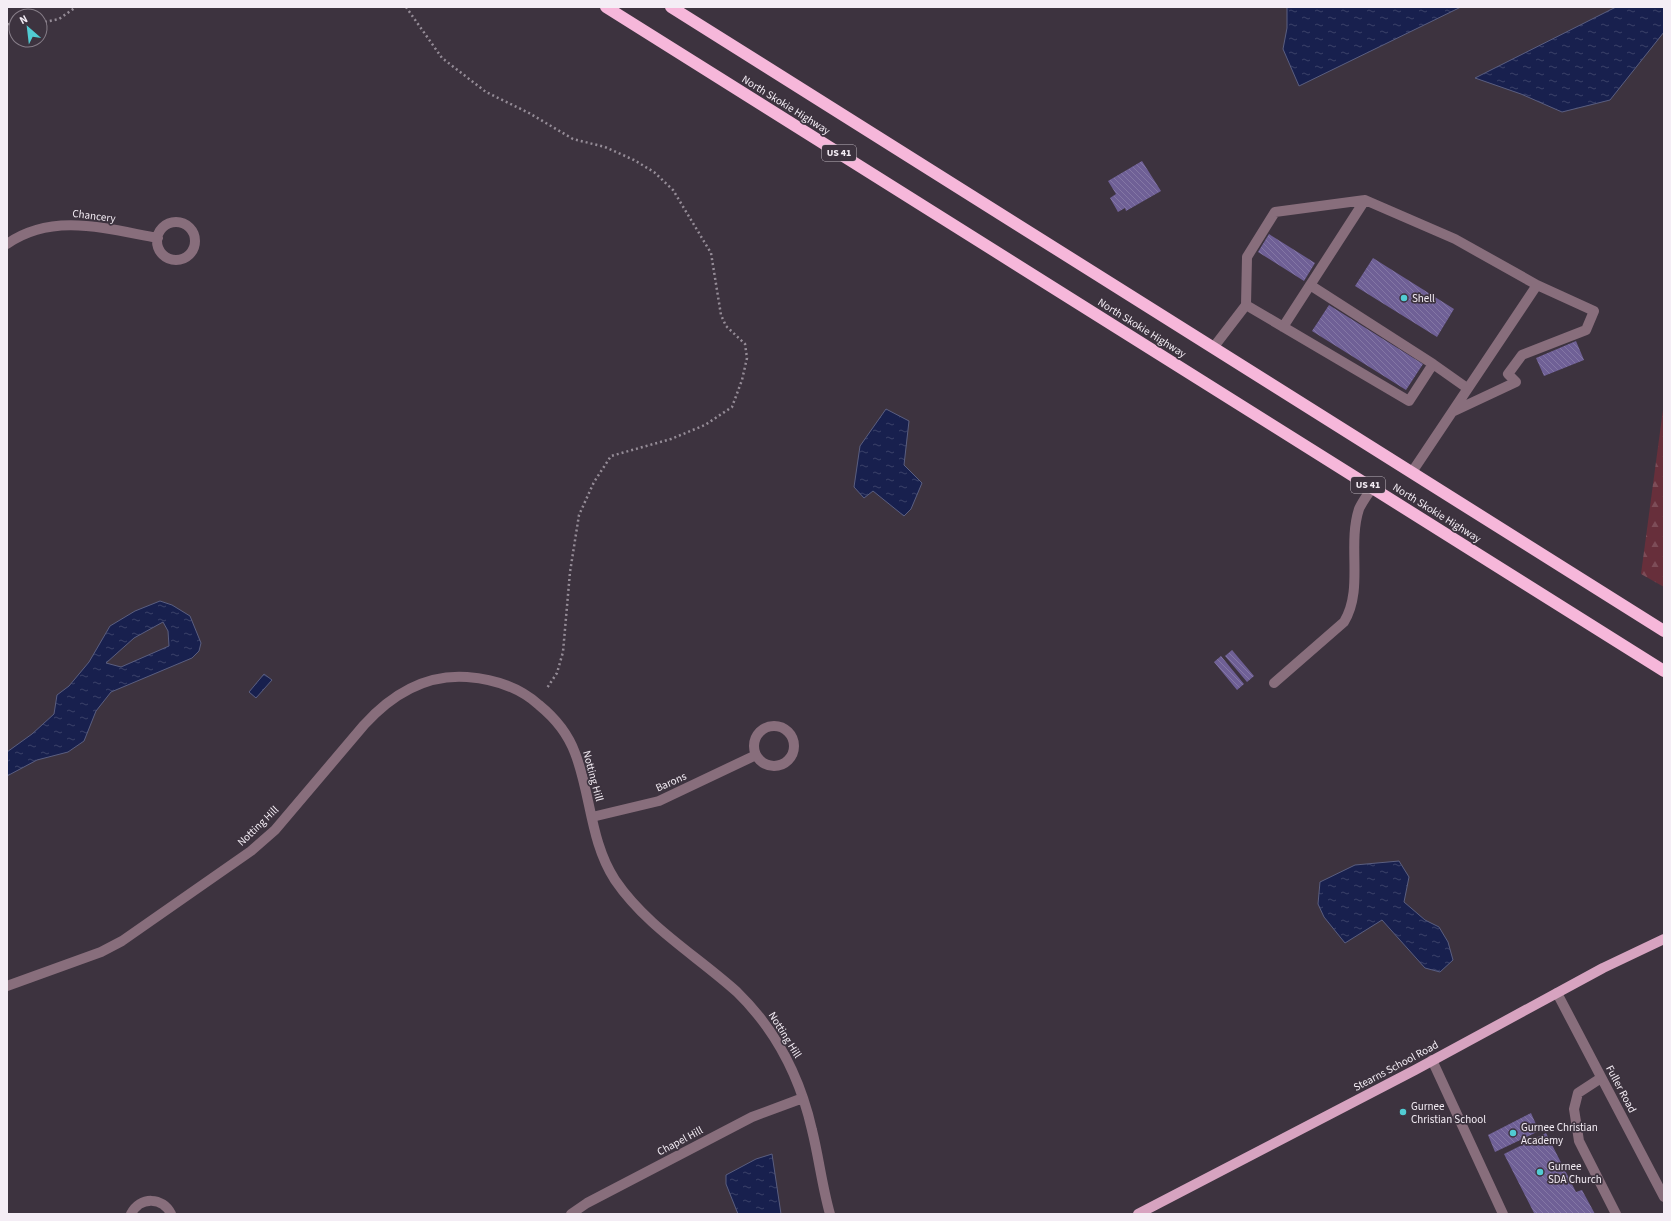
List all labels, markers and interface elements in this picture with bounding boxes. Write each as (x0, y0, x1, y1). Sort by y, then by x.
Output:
north arrow (8, 8, 48, 48)
text: N (17, 11, 30, 28)
street label: North Skokie Highway (739, 72, 833, 138)
road number: US 41 (822, 145, 856, 161)
street label: Chancery (72, 206, 116, 226)
place label: Shell (1412, 291, 1435, 306)
marker: Shell (1399, 293, 1409, 303)
street label: North Skokie Highway (1095, 295, 1189, 361)
road number: US 41 (1351, 477, 1385, 493)
street label: North Skokie Highway (1390, 480, 1484, 546)
street label: Notting Hill (579, 749, 607, 803)
street label: Barons (653, 768, 689, 795)
street label: Notting Hill (234, 802, 282, 849)
street label: Notting Hill (765, 1009, 805, 1061)
street label: Stearns School Road (1351, 1037, 1441, 1095)
street label: Fuller Road (1602, 1063, 1640, 1115)
place label: Gurnee Christian School (1411, 1099, 1486, 1127)
marker: Gurnee Christian School (1398, 1107, 1408, 1117)
place label: Gurnee Christian Academy (1521, 1120, 1598, 1148)
street label: Chapel Hill (654, 1123, 706, 1159)
marker: Gurnee Christian Academy (1508, 1128, 1518, 1138)
place label: Gurnee SDA Church (1548, 1159, 1602, 1187)
marker: Gurnee SDA Church (1535, 1167, 1545, 1177)

